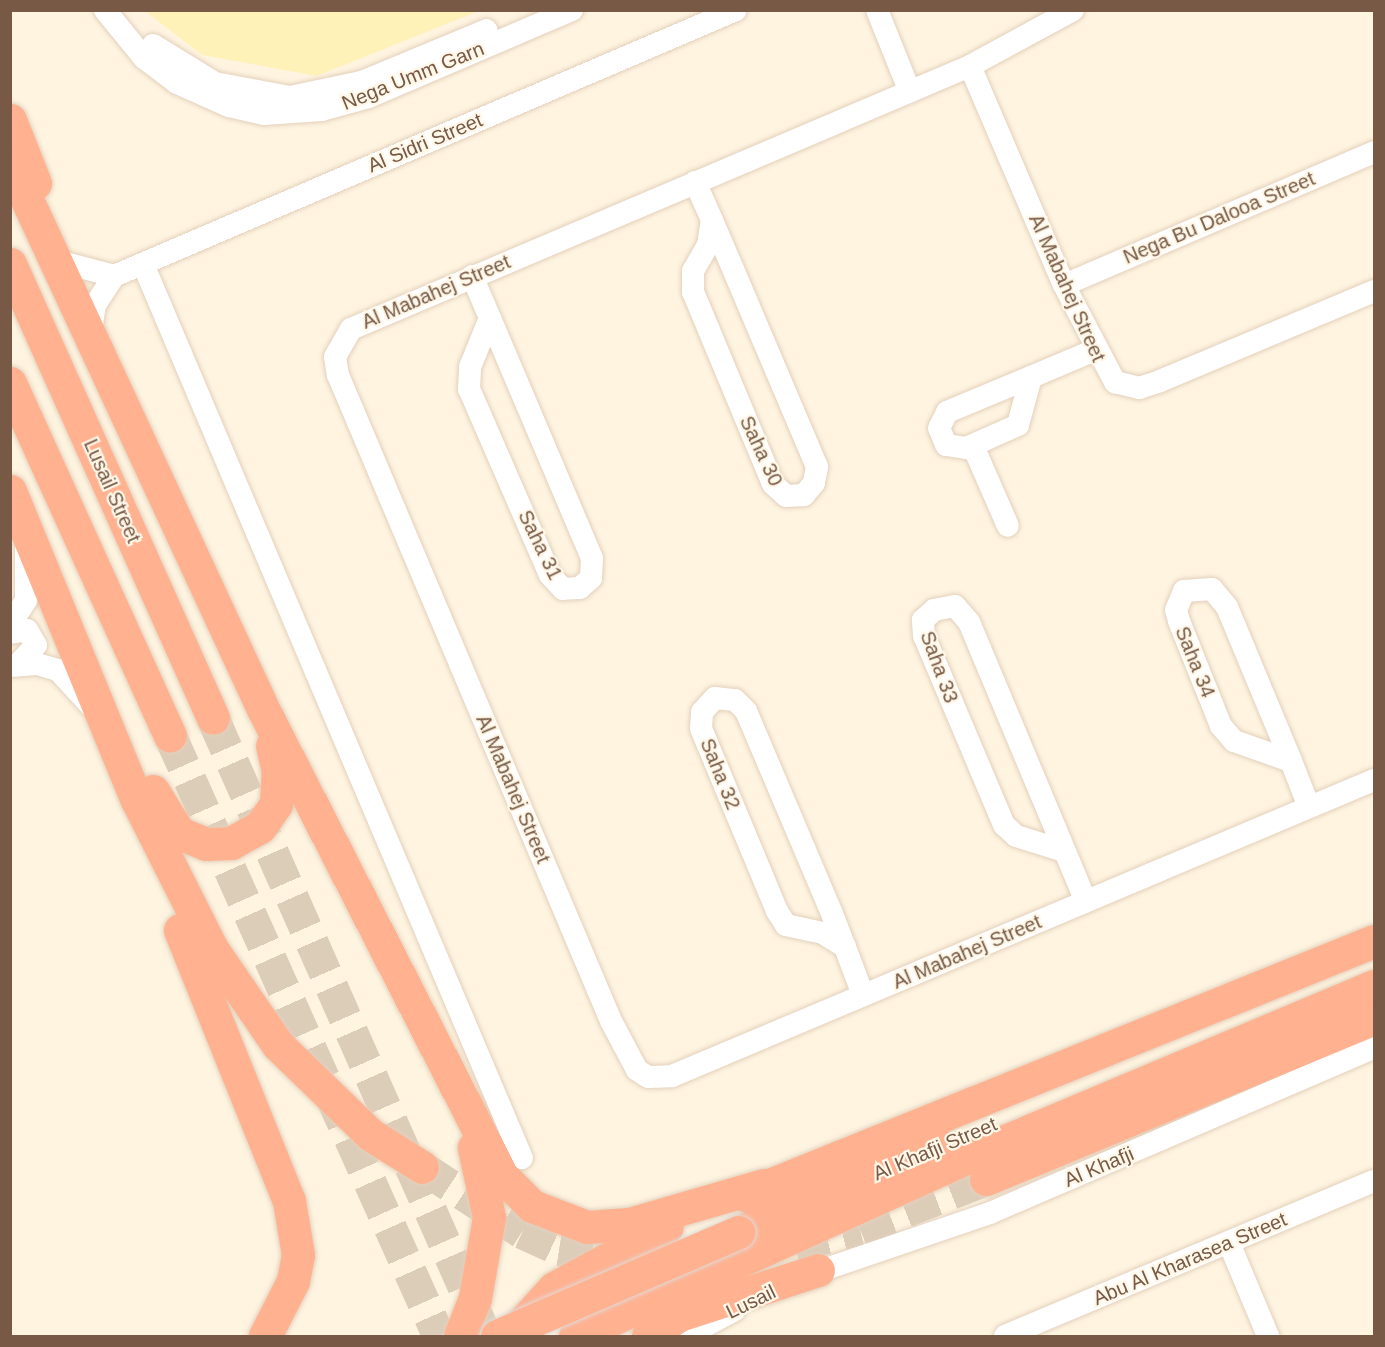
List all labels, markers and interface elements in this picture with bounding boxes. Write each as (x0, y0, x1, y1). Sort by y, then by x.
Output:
street label: Nega Umm Garn (338, 37, 488, 115)
street label: Al Sidri Street (364, 108, 486, 178)
street label: Nega Bu Dalooa Street (1120, 167, 1318, 269)
street label: Al Mabahej Street (1024, 211, 1110, 365)
street label: Al Mabahej Street (358, 250, 514, 334)
street label: Saha 30 (734, 412, 788, 490)
street label: Lusail Street (78, 435, 146, 547)
street label: Saha 31 (513, 506, 567, 584)
street label: Saha 34 (1170, 623, 1220, 701)
street label: Saha 33 (915, 628, 963, 706)
street label: Al Mabahej Street (471, 711, 555, 867)
street label: Saha 32 (695, 735, 745, 813)
street label: Al Mabahej Street (889, 910, 1045, 994)
street label: Al Khafji Street (869, 1112, 1001, 1186)
street label: Al Khafji (1061, 1142, 1137, 1192)
street label: Abu Al Kharasea Street (1089, 1207, 1291, 1311)
street label: Lusail (722, 1280, 780, 1324)

